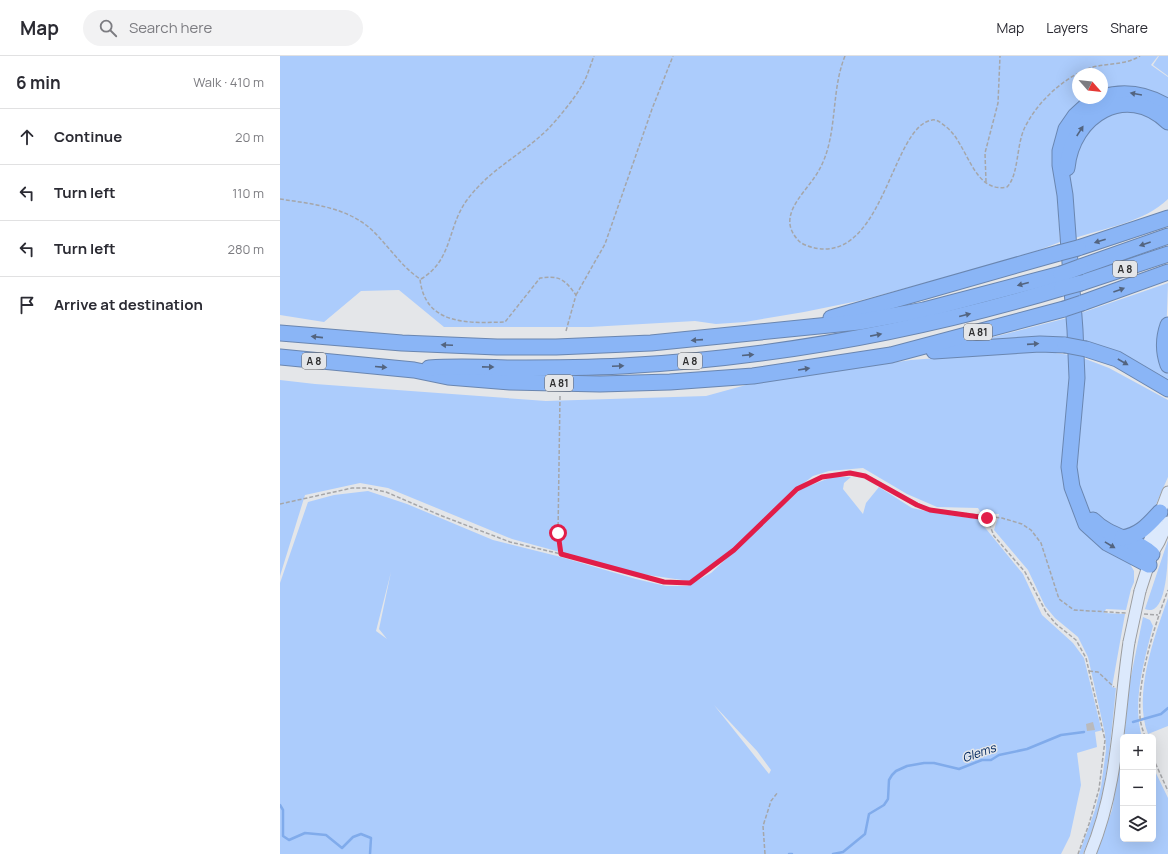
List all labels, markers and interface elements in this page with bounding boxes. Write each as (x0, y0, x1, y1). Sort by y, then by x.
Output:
search box (83, 10, 363, 46)
text: Map (20, 15, 59, 41)
icon: search (97, 17, 119, 39)
text: Search here (129, 17, 212, 38)
text: Map (996, 18, 1024, 37)
text: Layers (1046, 18, 1088, 37)
text: Share (1110, 18, 1148, 37)
north arrow (1072, 68, 1108, 104)
text: 6 min (16, 71, 61, 94)
text: Walk · 410 m (193, 73, 264, 91)
one-way arrow (1130, 91, 1142, 97)
icon: ahead (16, 126, 38, 148)
text: Continue (54, 126, 122, 147)
one-way arrow (1076, 126, 1084, 136)
text: 20 m (235, 128, 264, 146)
icon: left (16, 182, 38, 204)
text: Turn left (54, 182, 116, 203)
text: 110 m (232, 184, 264, 202)
icon: left (16, 238, 38, 260)
text: Turn left (54, 238, 116, 259)
one-way arrow (1094, 238, 1106, 244)
text: 280 m (227, 240, 264, 258)
one-way arrow (1139, 242, 1151, 248)
road number: A 8 (1113, 261, 1137, 277)
one-way arrow (1017, 281, 1029, 287)
one-way arrow (1114, 286, 1126, 292)
icon: arrive (16, 294, 38, 316)
text: Arrive at destination (54, 294, 203, 315)
one-way arrow (960, 312, 972, 318)
road number: A 81 (964, 324, 992, 340)
one-way arrow (870, 332, 882, 338)
one-way arrow (311, 333, 323, 340)
one-way arrow (691, 336, 703, 343)
one-way arrow (1026, 341, 1039, 348)
one-way arrow (441, 342, 453, 349)
one-way arrow (742, 351, 754, 358)
road number: A 8 (302, 353, 326, 369)
road number: A 8 (678, 353, 702, 369)
one-way arrow (1117, 359, 1129, 366)
one-way arrow (612, 363, 625, 369)
one-way arrow (375, 364, 387, 371)
one-way arrow (482, 364, 494, 371)
one-way arrow (798, 366, 810, 372)
road number: A 81 (545, 375, 573, 391)
route end (978, 509, 996, 527)
route start (549, 524, 567, 542)
one-way arrow (1105, 541, 1115, 549)
map controls (1120, 734, 1156, 842)
button: + (1120, 734, 1156, 770)
water label: Glems (960, 738, 1000, 766)
button: − (1120, 770, 1156, 806)
button: layers (1120, 806, 1156, 842)

